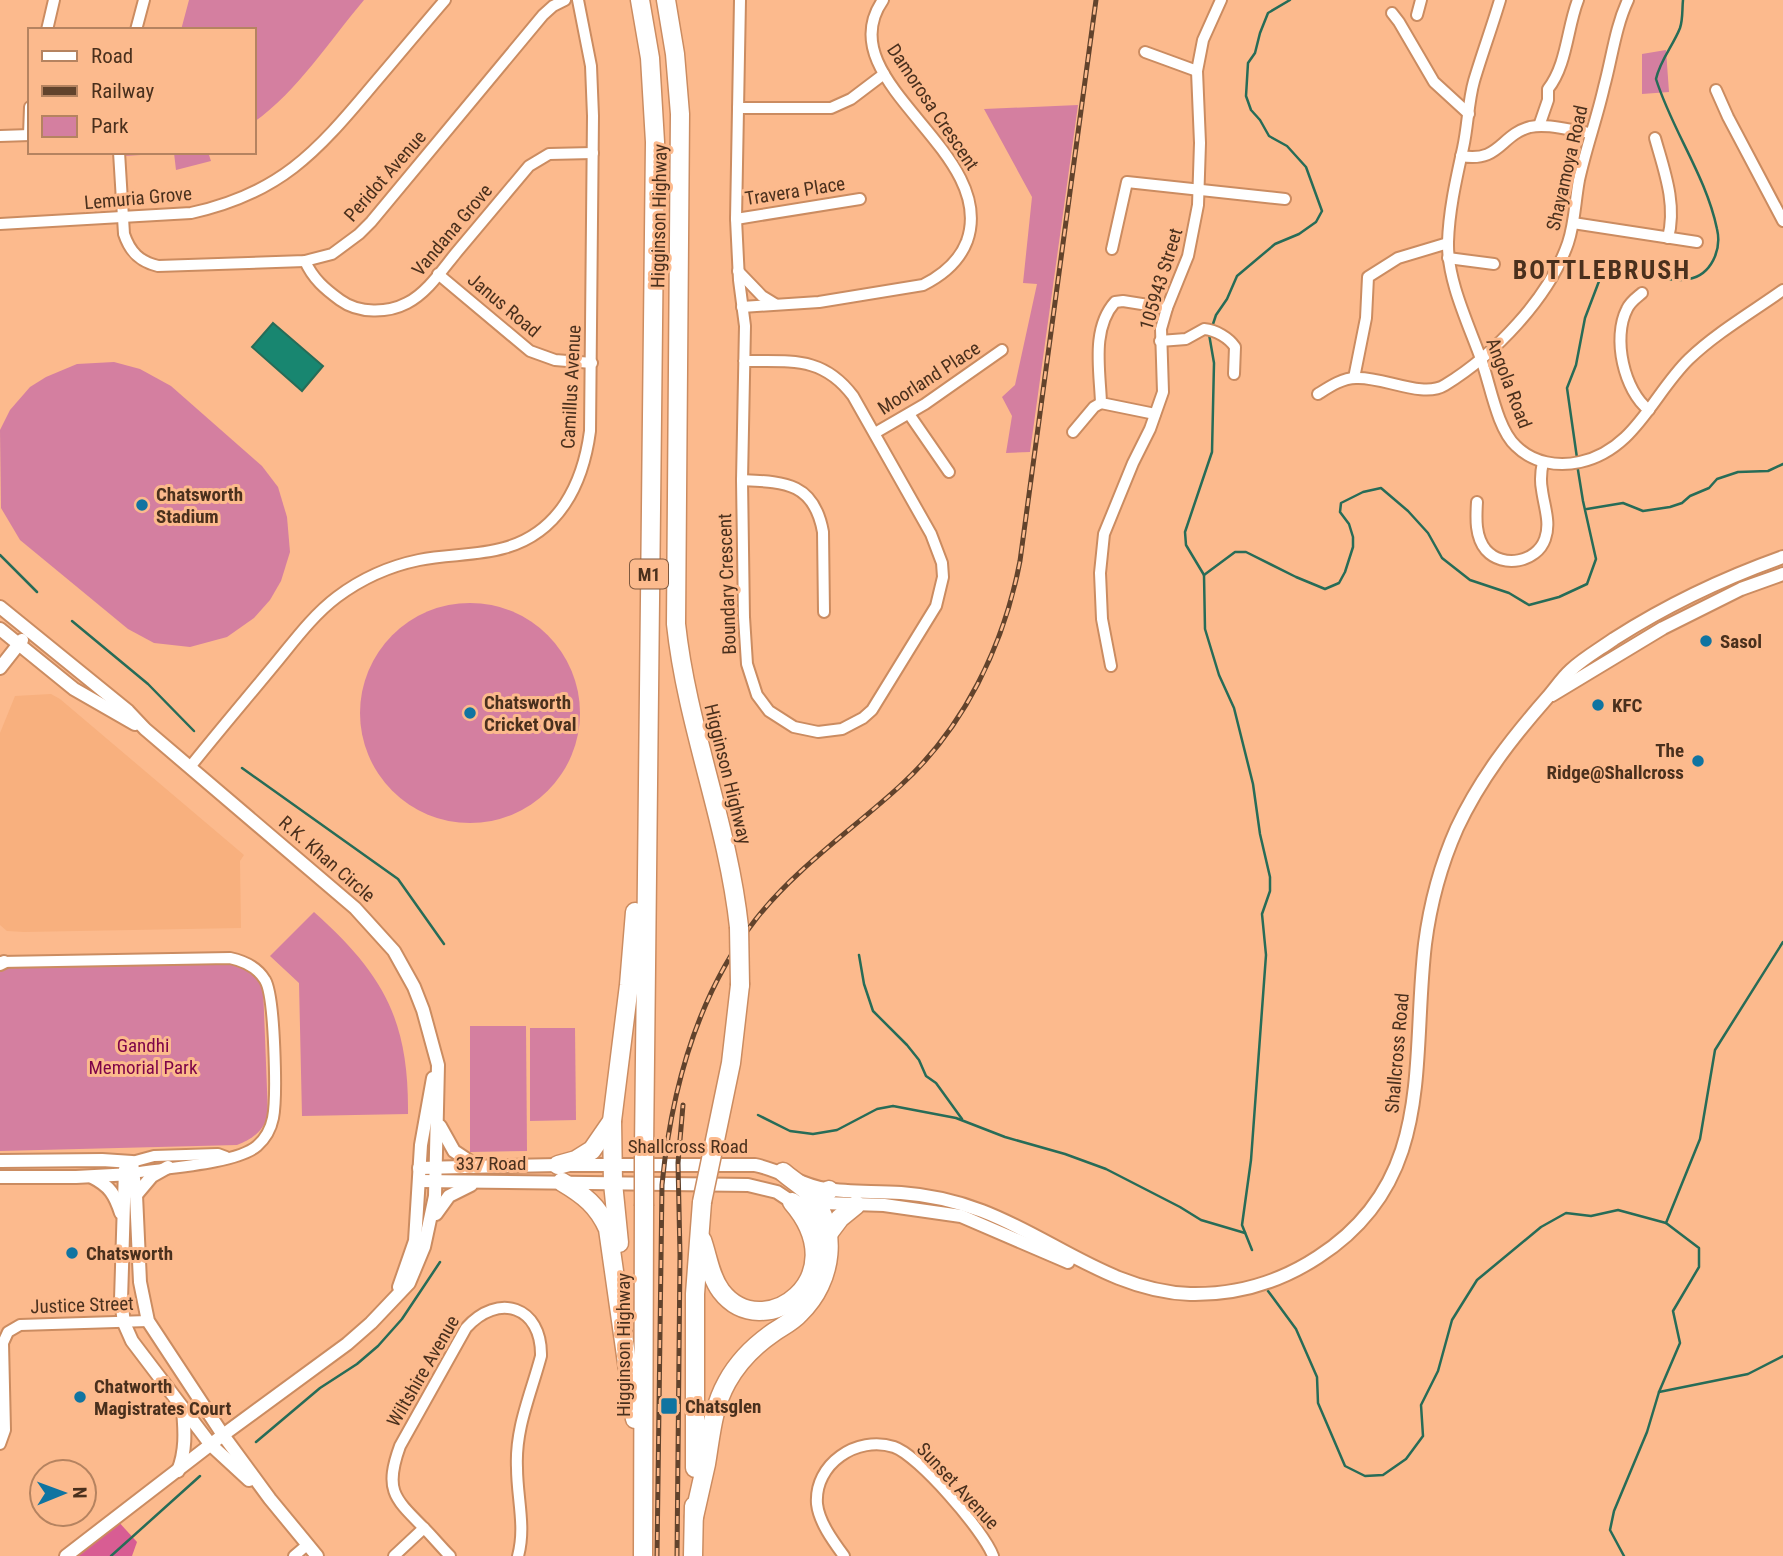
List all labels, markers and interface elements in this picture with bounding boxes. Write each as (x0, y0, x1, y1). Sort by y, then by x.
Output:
legend (28, 28, 256, 154)
street label: Damorosa Crescent (882, 39, 984, 175)
text: Road (91, 44, 133, 68)
text: Railway (91, 79, 154, 103)
street label: Shayamoya Road (1541, 103, 1593, 233)
text: Park (91, 114, 129, 138)
street label: Peridot Avenue (339, 126, 431, 226)
street label: Higginson Highway (646, 144, 672, 288)
street label: Travera Place (743, 172, 847, 210)
street label: Vandana Grove (407, 179, 497, 281)
street label: Lemuria Grove (83, 182, 193, 214)
street label: 105943 Street (1135, 225, 1187, 333)
district label: BOTTLEBRUSH (1513, 255, 1691, 285)
street label: Janus Road (463, 268, 545, 342)
street label: Camillus Avenue (556, 324, 586, 450)
street label: Angola Road (1481, 335, 1537, 431)
street label: Moorland Place (874, 336, 985, 420)
place label: Chatsworth Stadium (156, 483, 243, 528)
marker: Chatsworth Stadium (134, 497, 150, 513)
street label: Boundary Crescent (713, 513, 741, 655)
road number: M1 (630, 560, 668, 588)
place label: Sasol (1720, 630, 1762, 653)
marker: Sasol (1698, 633, 1714, 649)
place label: Chatsworth Cricket Oval (484, 691, 576, 736)
place label: KFC (1612, 694, 1643, 717)
marker: KFC (1590, 697, 1606, 713)
street label: Higginson Highway (699, 701, 757, 847)
marker: Chatsworth Cricket Oval (462, 705, 478, 721)
place label: The Ridge@Shallcross (1547, 739, 1684, 784)
marker: The Ridge@Shallcross (1690, 753, 1706, 769)
street label: R.K. Khan Circle (274, 811, 380, 907)
street label: Shallcross Road (1380, 992, 1414, 1114)
park label: Gandhi Memorial Park (89, 1034, 198, 1079)
street label: Shallcross Road (628, 1135, 748, 1158)
street label: 337 Road (456, 1152, 526, 1175)
place label: Chatsworth (86, 1242, 173, 1265)
marker: Chatsworth (64, 1245, 80, 1261)
street label: Higginson Highway (612, 1273, 635, 1417)
street label: Justice Street (30, 1292, 134, 1318)
street label: Wiltshire Avenue (382, 1311, 464, 1431)
place label: Chatworth Magistrates Court (94, 1375, 231, 1420)
marker: Chatworth Magistrates Court (72, 1389, 88, 1405)
place label: Chatsglen (685, 1395, 761, 1418)
marker: Chatsglen (659, 1396, 679, 1416)
street label: Sunset Avenue (912, 1438, 1004, 1534)
north arrow (28, 1458, 98, 1528)
text: N (68, 1487, 91, 1499)

